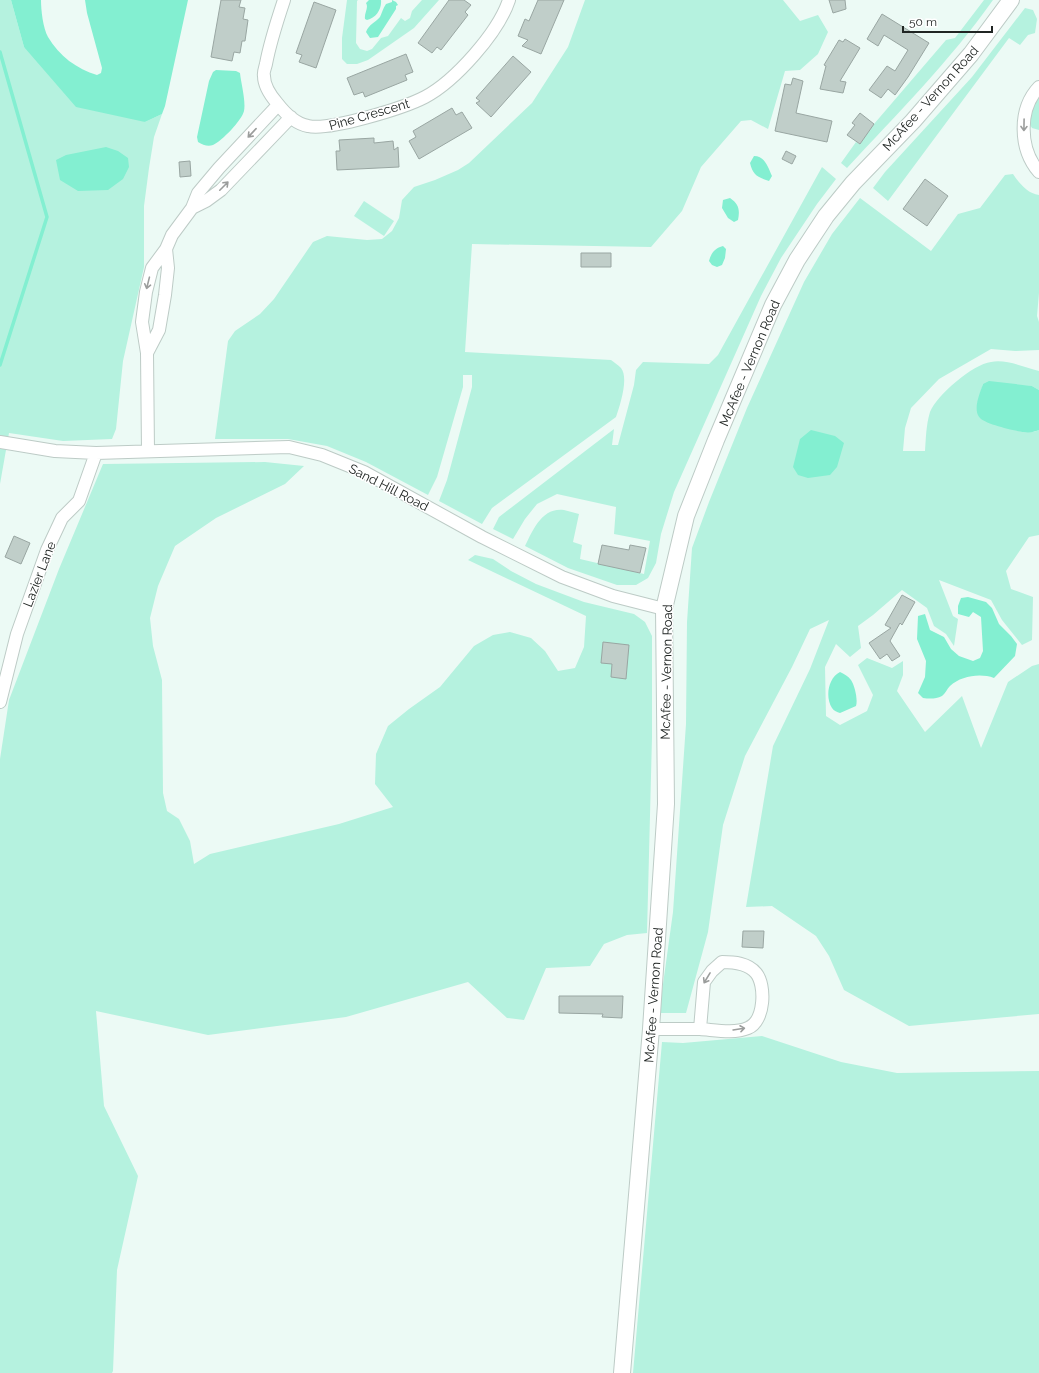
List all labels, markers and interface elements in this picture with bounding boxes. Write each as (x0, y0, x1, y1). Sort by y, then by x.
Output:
scale bar (903, 8, 992, 34)
text: 50 m (909, 15, 937, 29)
street label: McAfee - Vernon Road (879, 43, 981, 154)
street label: Pine Crescent (327, 96, 412, 133)
one-way arrow (1021, 118, 1028, 131)
one-way arrow (247, 128, 256, 138)
one-way arrow (219, 181, 229, 191)
one-way arrow (144, 276, 152, 289)
street label: McAfee - Vernon Road (716, 298, 783, 428)
street label: Sand Hill Road (346, 461, 431, 514)
street label: Lazier Lane (20, 539, 59, 609)
street label: McAfee - Vernon Road (658, 604, 675, 740)
street label: McAfee - Vernon Road (641, 927, 666, 1063)
one-way arrow (703, 972, 711, 984)
one-way arrow (732, 1025, 745, 1033)

